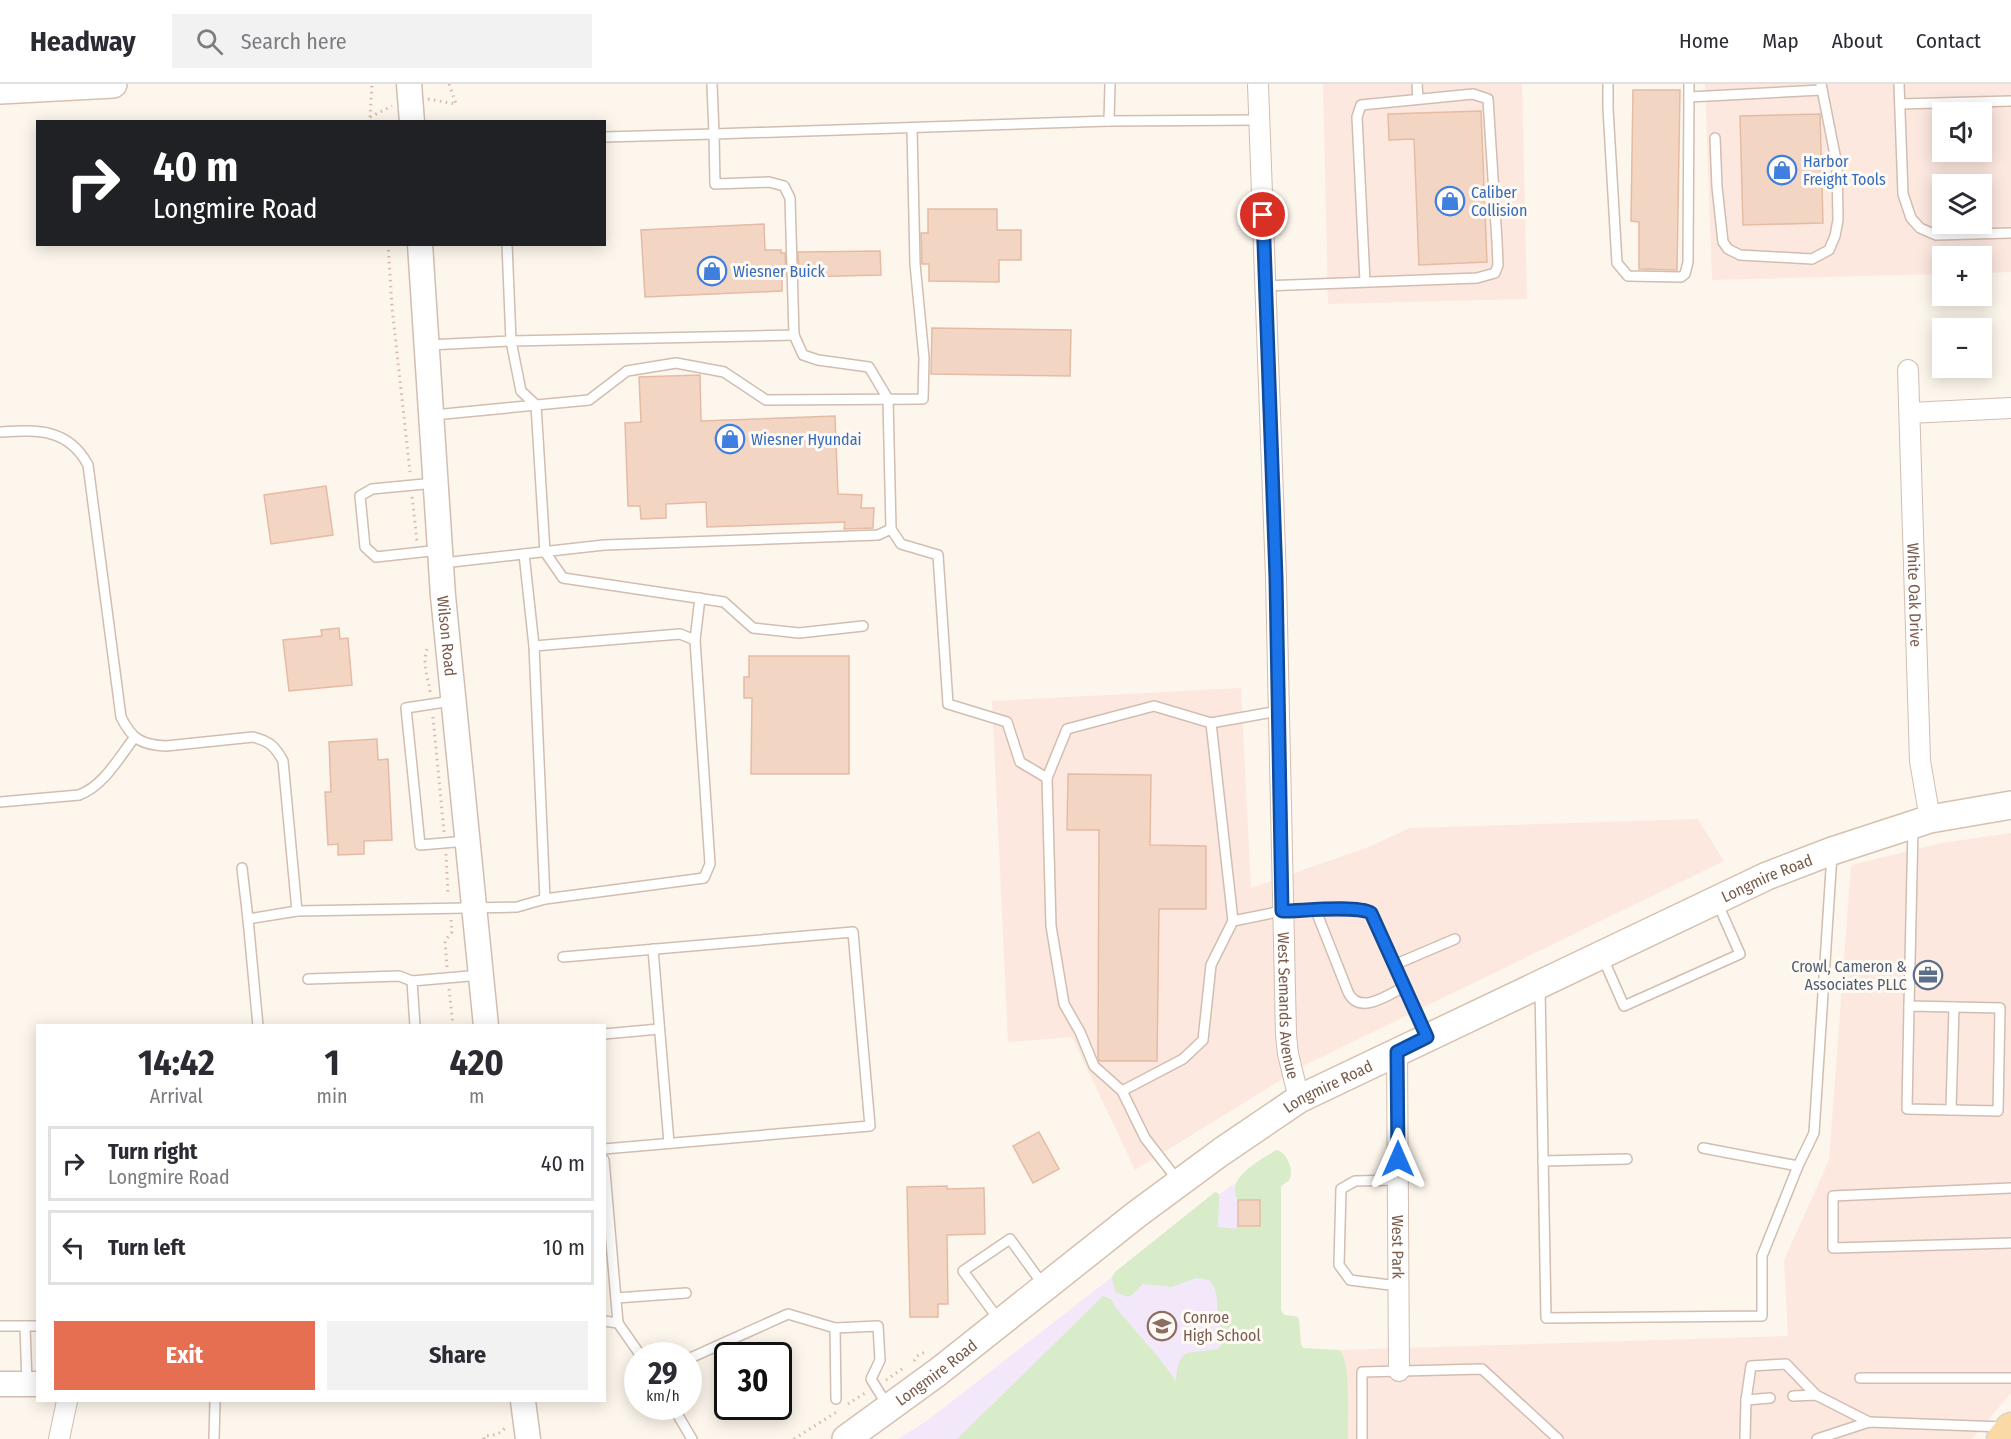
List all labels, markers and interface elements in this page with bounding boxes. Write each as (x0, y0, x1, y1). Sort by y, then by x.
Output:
search box (172, 14, 592, 68)
text: Headway (30, 25, 136, 58)
icon: search (193, 25, 226, 58)
text: Search here (241, 28, 347, 55)
text: Home (1679, 28, 1729, 54)
text: Map (1762, 28, 1799, 54)
text: About (1832, 28, 1883, 54)
text: Contact (1916, 28, 1981, 54)
map controls (1932, 102, 1992, 378)
button: sound (1932, 102, 1992, 162)
text: 40 m (153, 142, 238, 192)
icon: right (54, 144, 132, 222)
place label: Harbor Freight Tools (1803, 152, 1886, 189)
shop icon: Harbor Freight Tools (1766, 154, 1798, 186)
button: layers (1932, 174, 1992, 234)
place label: Caliber Collision (1471, 183, 1527, 220)
shop icon: Caliber Collision (1434, 185, 1466, 217)
pin (1237, 189, 1288, 240)
text: Longmire Road (153, 193, 317, 225)
icon: arrive (1246, 198, 1279, 231)
button: + (1932, 246, 1992, 306)
shop icon: Wiesner Buick (696, 255, 728, 287)
place label: Wiesner Buick (733, 262, 825, 281)
button: − (1932, 318, 1992, 378)
shop icon: Wiesner Hyundai (714, 423, 746, 455)
place label: Wiesner Hyundai (751, 430, 862, 449)
street label: White Oak Drive (1903, 543, 1925, 647)
street label: Wilson Road (433, 595, 460, 677)
street label: Longmire Road (1718, 850, 1815, 906)
street label: West Semands Avenue (1274, 932, 1303, 1081)
place label: Crowl, Cameron & Associates PLLC (1791, 957, 1907, 994)
office icon: Crowl, Cameron & Associates PLLC (1912, 959, 1944, 991)
text: 14:42 (138, 1041, 215, 1085)
text: 1 (324, 1041, 340, 1085)
text: 420 (450, 1041, 504, 1085)
street label: Longmire Road (1280, 1056, 1376, 1117)
text: Arrival (150, 1084, 203, 1108)
text: min (317, 1084, 348, 1108)
text: m (469, 1084, 484, 1108)
position arrow (1366, 1127, 1430, 1191)
text: Turn right (108, 1138, 197, 1165)
icon: right (57, 1147, 90, 1180)
text: 40 m (541, 1150, 585, 1177)
text: Longmire Road (108, 1165, 230, 1189)
street label: West Park (1388, 1215, 1407, 1280)
icon: left (57, 1231, 90, 1264)
text: Turn left (108, 1234, 186, 1261)
text: 10 m (543, 1234, 585, 1261)
place label: Conroe High School (1183, 1308, 1261, 1345)
school or university icon: Conroe High School (1146, 1310, 1178, 1342)
button: Exit (54, 1321, 315, 1390)
button: Share (327, 1321, 588, 1390)
street label: Longmire Road (892, 1336, 981, 1410)
speed limit sign: 30 (714, 1342, 792, 1420)
text: 29 (648, 1356, 678, 1392)
text: km/h (646, 1387, 680, 1405)

